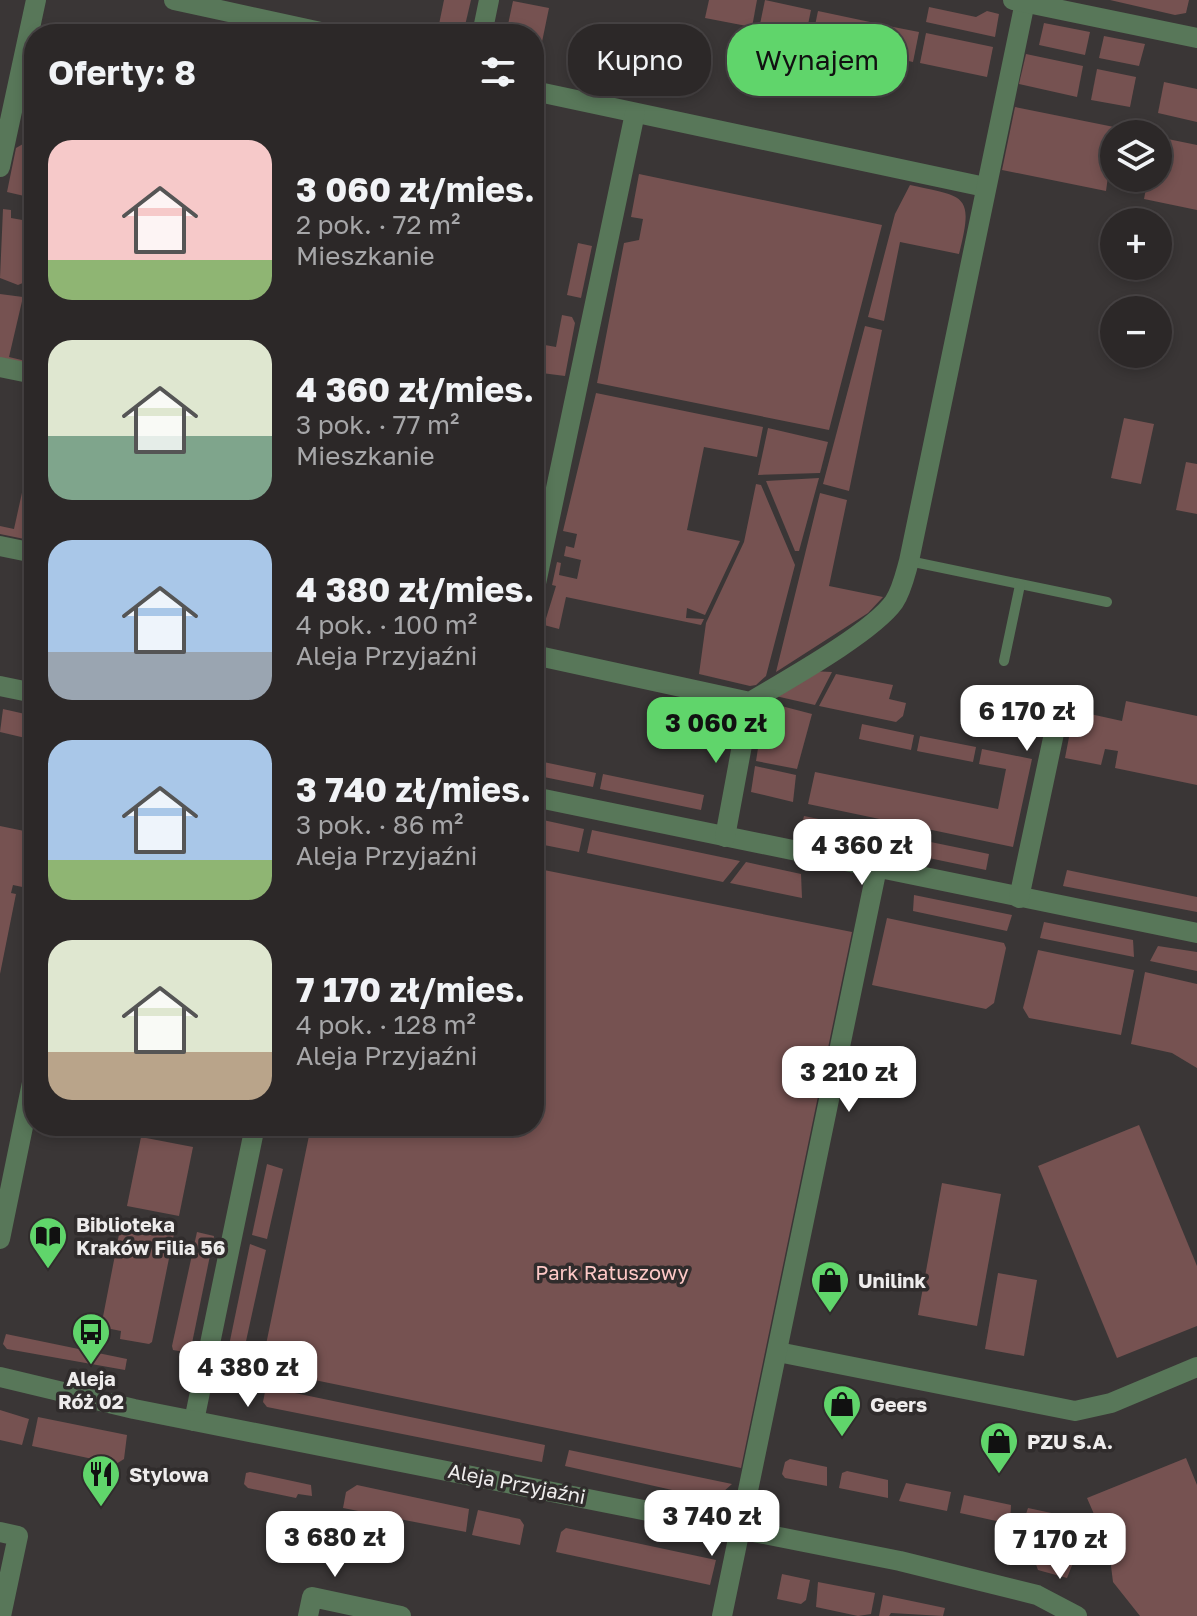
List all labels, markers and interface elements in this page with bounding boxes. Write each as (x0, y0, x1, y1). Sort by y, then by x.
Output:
chip: Kupno (568, 24, 711, 96)
chip: Wynajem (727, 24, 907, 96)
icon: filters (476, 50, 520, 94)
text: Oferty: 8 (48, 52, 196, 92)
map controls (1100, 120, 1172, 368)
button: layers (1100, 120, 1172, 192)
text: 3 060 zł/mies. (296, 169, 535, 209)
icon: home (112, 172, 208, 268)
button: + (1100, 208, 1172, 280)
text: 2 pok. · 72 m² (296, 209, 460, 240)
text: Mieszkanie (296, 240, 435, 271)
button: − (1100, 296, 1172, 368)
text: 4 360 zł/mies. (296, 369, 534, 409)
icon: home (112, 372, 208, 468)
text: 3 pok. · 77 m² (296, 409, 459, 440)
text: Mieszkanie (296, 440, 435, 471)
text: 4 380 zł/mies. (296, 569, 534, 609)
icon: home (112, 572, 208, 668)
text: 4 pok. · 100 m² (296, 609, 477, 640)
text: Aleja Przyjaźni (296, 640, 478, 671)
pin: 6 170 zł (944, 685, 1110, 753)
text: 6 170 zł (979, 695, 1075, 726)
pin: 3 060 zł (633, 697, 799, 765)
text: 3 060 zł (665, 707, 767, 738)
text: 3 740 zł/mies. (296, 769, 531, 809)
icon: home (112, 772, 208, 868)
text: 3 pok. · 86 m² (296, 809, 463, 840)
pin: 4 360 zł (779, 819, 945, 887)
text: 4 360 zł (811, 829, 913, 860)
text: Aleja Przyjaźni (296, 840, 478, 871)
text: 7 170 zł/mies. (296, 969, 525, 1009)
icon: home (112, 972, 208, 1068)
text: 4 pok. · 128 m² (296, 1009, 476, 1040)
text: Aleja Przyjaźni (296, 1040, 478, 1071)
pin: 3 210 zł (766, 1046, 932, 1114)
text: 3 210 zł (800, 1056, 898, 1087)
place label: Biblioteka Kraków Filia 56 (76, 1212, 225, 1259)
library icon: Biblioteka Kraków Filia 56 (27, 1215, 69, 1270)
shop icon: Unilink (809, 1259, 851, 1314)
park label: Park Ratuszowy (535, 1260, 689, 1284)
place label: Unilink (858, 1268, 926, 1292)
bus stop icon: Aleja Róż 02 (70, 1311, 112, 1366)
pin: 4 380 zł (165, 1341, 331, 1409)
text: 4 380 zł (197, 1351, 299, 1382)
place label: Aleja Róż 02 (58, 1366, 124, 1413)
shop icon: Geers (821, 1383, 863, 1438)
place label: Geers (870, 1392, 927, 1416)
shop icon: PZU S.A. (978, 1420, 1020, 1475)
place label: PZU S.A. (1027, 1429, 1113, 1453)
restaurant icon: Stylowa (80, 1453, 122, 1508)
street label: Aleja Przyjaźni (446, 1458, 588, 1508)
place label: Stylowa (129, 1462, 209, 1486)
pin: 3 740 zł (629, 1490, 795, 1558)
text: 3 740 zł (662, 1500, 762, 1531)
pin: 3 680 zł (252, 1511, 418, 1579)
pin: 7 170 zł (977, 1513, 1143, 1581)
text: 3 680 zł (284, 1521, 386, 1552)
text: 7 170 zł (1013, 1523, 1107, 1554)

